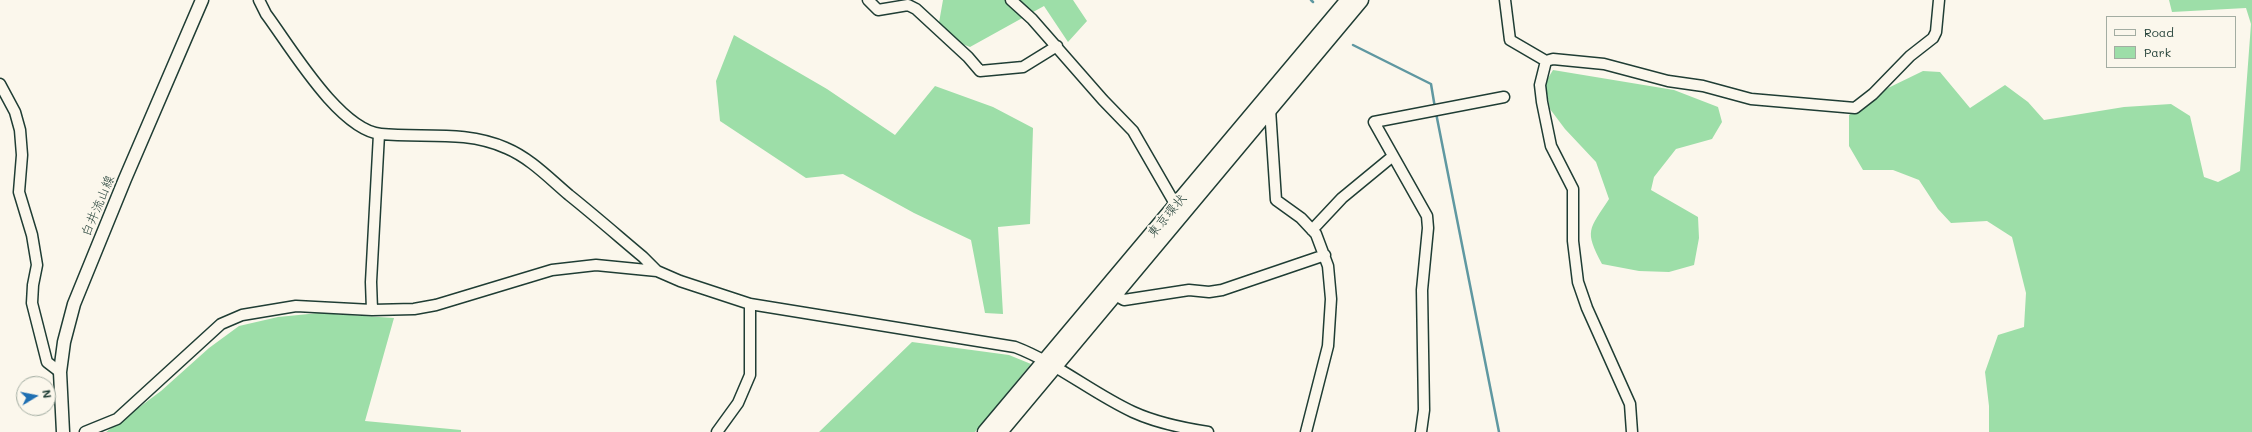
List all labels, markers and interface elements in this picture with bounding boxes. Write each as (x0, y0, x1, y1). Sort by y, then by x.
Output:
legend (2106, 16, 2236, 68)
text: Road (2144, 24, 2174, 40)
text: Park (2144, 44, 2171, 60)
street label: 白井流山線 (78, 173, 118, 239)
street label: 東京環状 (1144, 191, 1190, 241)
north arrow (16, 376, 56, 416)
text: N (39, 389, 55, 399)

